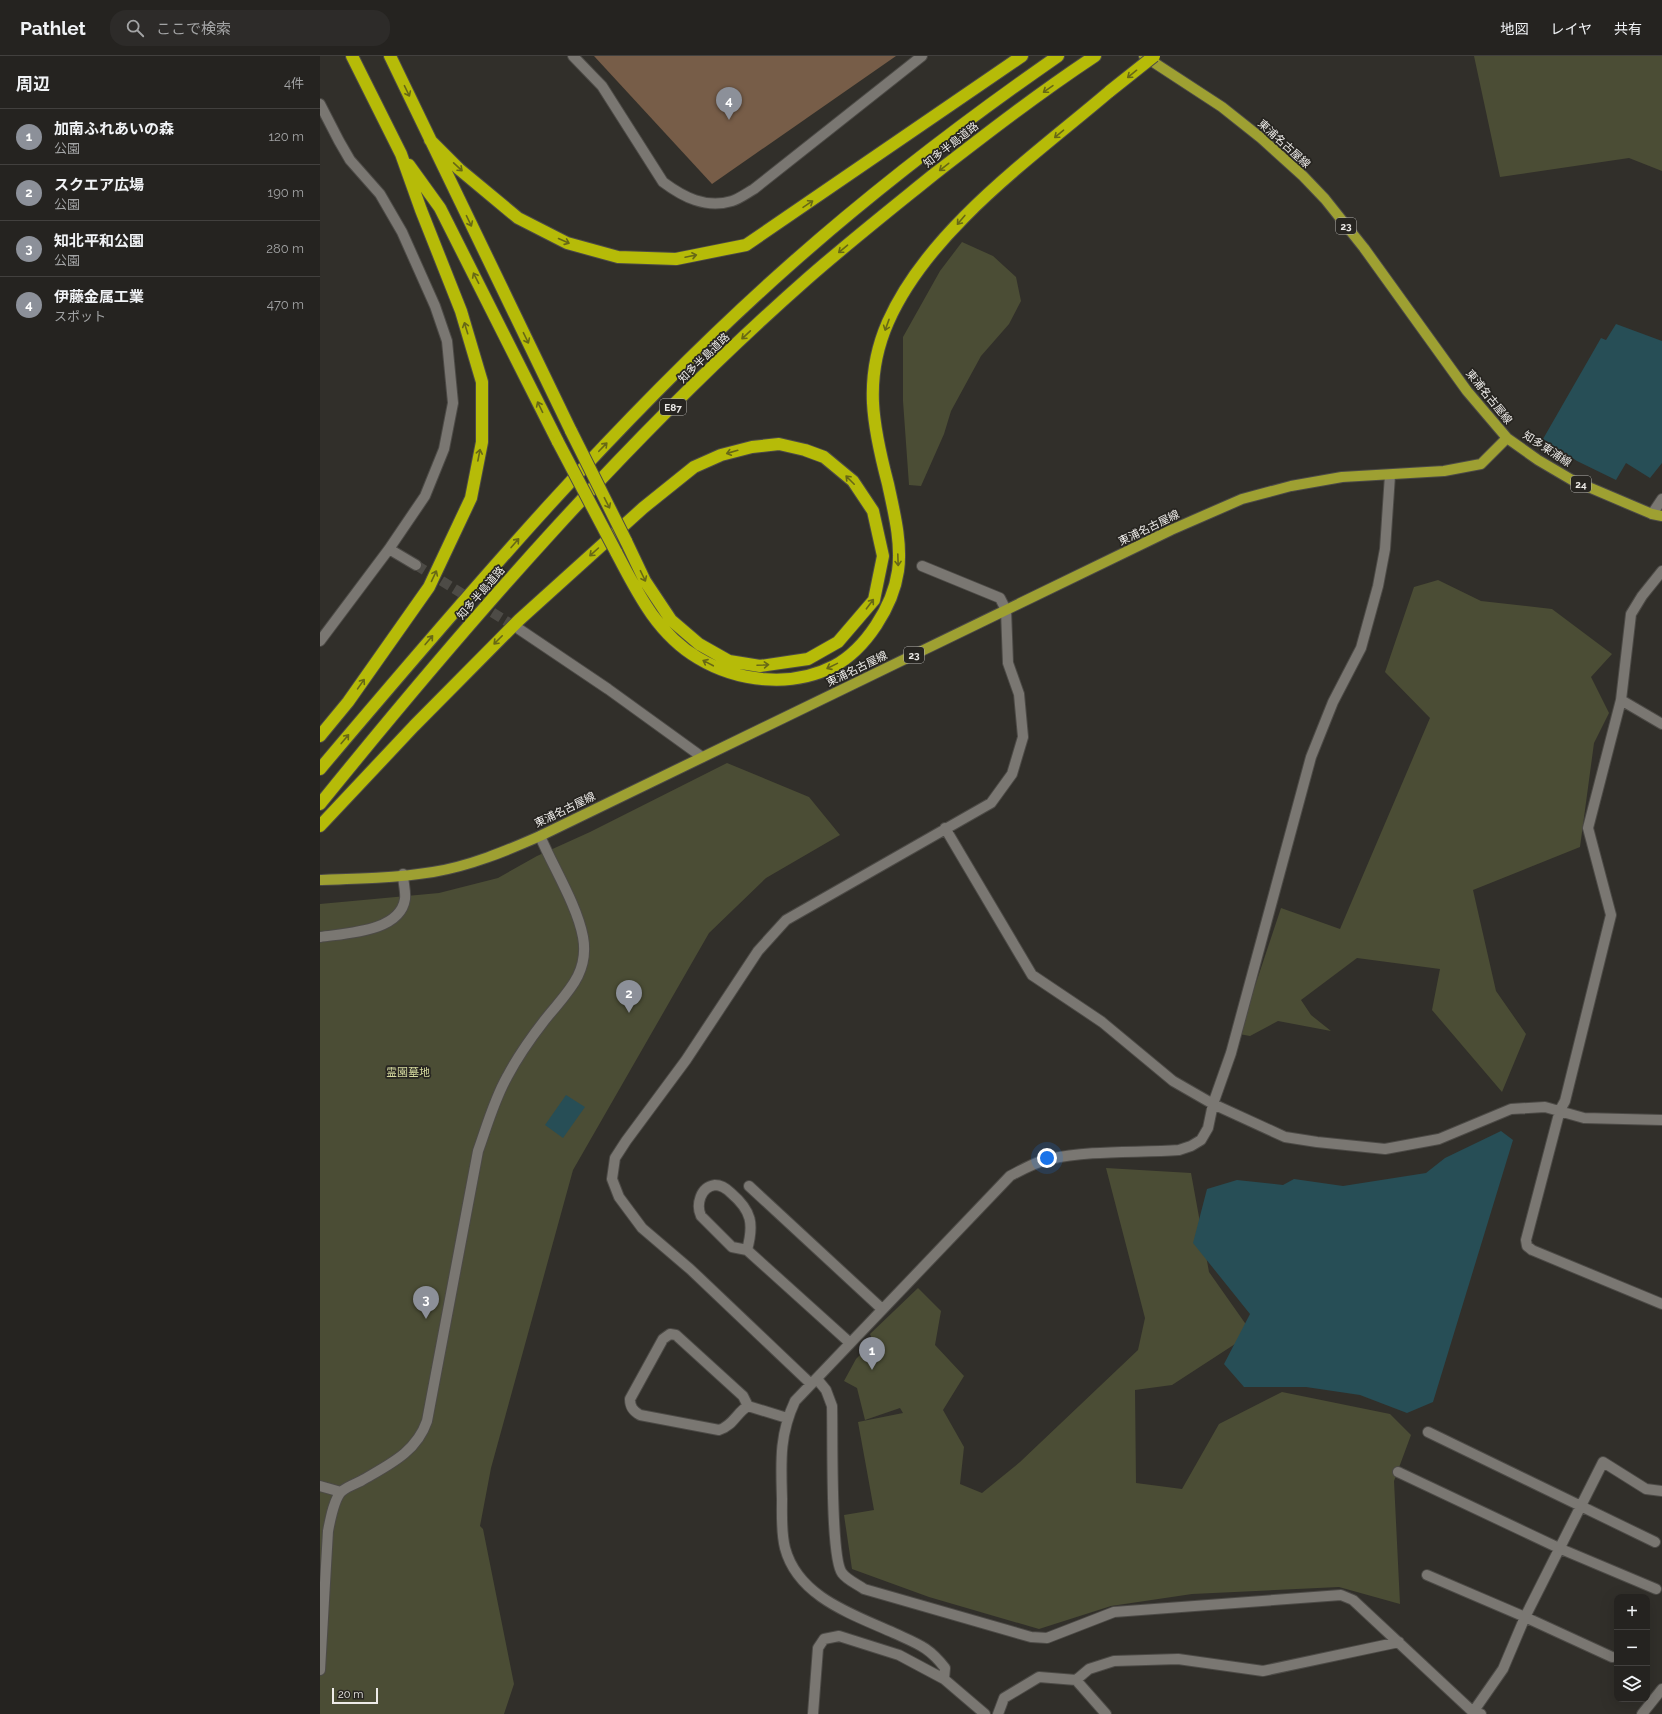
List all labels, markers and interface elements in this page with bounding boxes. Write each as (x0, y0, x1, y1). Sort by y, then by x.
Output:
search box (110, 10, 390, 46)
text: Pathlet (20, 17, 86, 39)
icon: search (124, 17, 146, 39)
text: ここで検索 (156, 20, 231, 38)
text: 地図 (1500, 21, 1528, 37)
text: レイヤ (1550, 21, 1592, 37)
text: 共有 (1614, 21, 1642, 37)
one-way arrow (1126, 69, 1137, 78)
text: 周辺 (16, 74, 50, 94)
text: 4件 (284, 76, 304, 91)
one-way arrow (1042, 84, 1053, 93)
one-way arrow (404, 85, 411, 97)
pin: 4 (716, 87, 742, 120)
street label: 東浦名古屋線 (1255, 117, 1313, 171)
text: 加南ふれあいの森 (54, 120, 174, 138)
street label: 知多半島道路 (921, 120, 981, 170)
text: 1 (26, 129, 32, 144)
text: 120 m (268, 129, 304, 144)
one-way arrow (1054, 130, 1064, 139)
text: 公園 (54, 141, 80, 156)
one-way arrow (938, 162, 949, 171)
one-way arrow (453, 163, 463, 172)
text: スクエア広場 (54, 176, 144, 194)
text: 2 (25, 185, 33, 200)
text: 190 m (268, 185, 304, 200)
text: 公園 (54, 197, 80, 212)
one-way arrow (802, 200, 813, 208)
one-way arrow (466, 214, 473, 226)
one-way arrow (957, 214, 966, 225)
road number: 23 (1336, 218, 1356, 234)
text: 知北平和公園 (54, 232, 144, 250)
one-way arrow (558, 238, 570, 245)
text: 3 (25, 241, 33, 256)
text: 280 m (266, 241, 304, 256)
one-way arrow (838, 245, 849, 253)
one-way arrow (684, 252, 697, 260)
text: 公園 (54, 253, 80, 268)
one-way arrow (472, 272, 479, 284)
text: 伊藤金属工業 (54, 288, 144, 306)
text: 4 (25, 297, 33, 312)
text: 470 m (267, 297, 304, 312)
text: スポット (54, 309, 106, 324)
one-way arrow (883, 319, 891, 331)
one-way arrow (462, 321, 469, 334)
street label: 知多半島道路 (676, 330, 732, 386)
one-way arrow (523, 331, 530, 343)
one-way arrow (741, 331, 751, 340)
street label: 東浦名古屋線 (1463, 367, 1515, 427)
road number: E87 (660, 399, 686, 415)
one-way arrow (536, 401, 543, 413)
street label: 知多東浦線 (1520, 429, 1574, 469)
one-way arrow (598, 442, 608, 452)
one-way arrow (475, 449, 483, 462)
one-way arrow (725, 449, 738, 457)
one-way arrow (846, 475, 855, 485)
road number: 24 (1571, 476, 1591, 492)
one-way arrow (604, 497, 611, 509)
street label: 東浦名古屋線 (1116, 508, 1182, 548)
one-way arrow (510, 538, 519, 548)
one-way arrow (589, 547, 599, 557)
one-way arrow (894, 553, 902, 566)
street label: 知多半島道路 (454, 564, 508, 622)
one-way arrow (640, 570, 647, 582)
one-way arrow (431, 571, 438, 583)
one-way arrow (866, 599, 874, 610)
one-way arrow (425, 635, 434, 646)
one-way arrow (493, 635, 503, 645)
road number: 23 (904, 647, 924, 663)
street label: 東浦名古屋線 (824, 649, 890, 689)
one-way arrow (702, 659, 714, 667)
one-way arrow (756, 662, 769, 669)
one-way arrow (827, 663, 839, 670)
one-way arrow (357, 678, 365, 689)
one-way arrow (341, 734, 350, 745)
street label: 東浦名古屋線 (532, 790, 598, 830)
pin: 2 (616, 980, 642, 1013)
park label: 霊園墓地 (386, 1066, 430, 1079)
your location (1037, 1148, 1057, 1168)
pin: 3 (413, 1286, 439, 1319)
pin: 1 (859, 1337, 885, 1370)
map controls (1614, 1594, 1650, 1702)
button: + (1614, 1594, 1650, 1630)
button: − (1614, 1630, 1650, 1666)
button: layers (1614, 1666, 1650, 1702)
scale bar (332, 1686, 378, 1705)
text: 20 m (338, 1688, 363, 1701)

